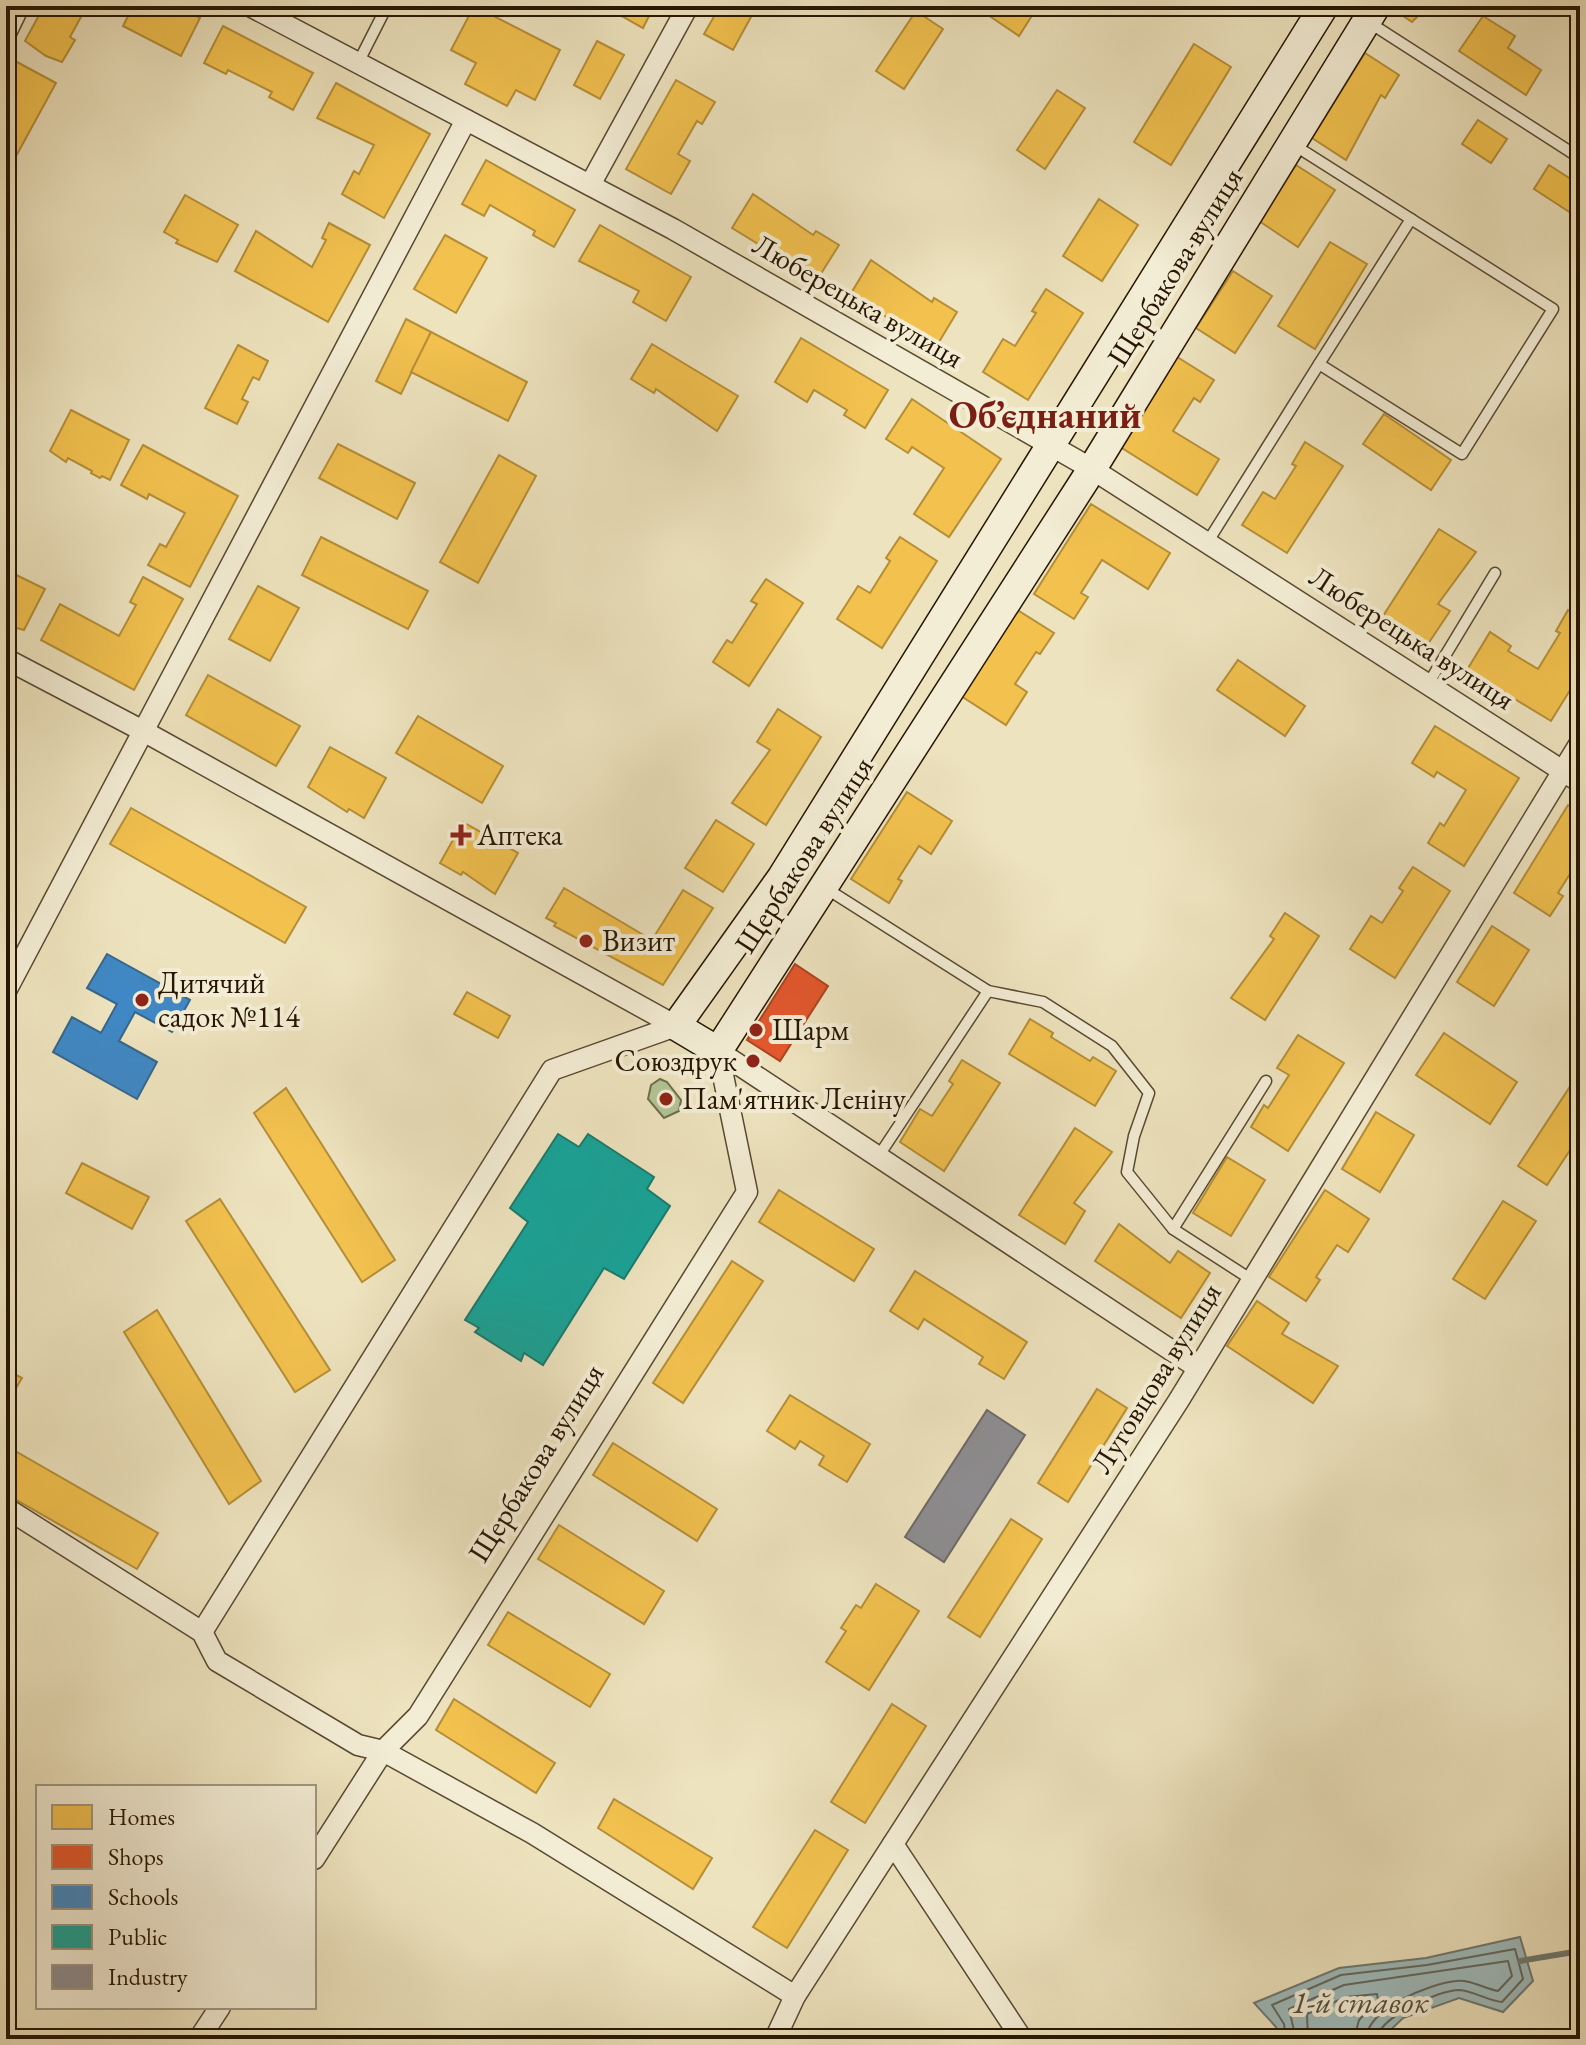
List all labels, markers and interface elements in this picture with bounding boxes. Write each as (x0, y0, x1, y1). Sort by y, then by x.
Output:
street label: Щербакова вулиця (1098, 160, 1251, 373)
street label: Люберецька вулиця (746, 224, 971, 377)
district label: Об’єднаний (949, 390, 1141, 439)
street label: Люберецька вулиця (1302, 557, 1522, 718)
street label: Щербакова вулиця (725, 749, 882, 960)
place label: Аптека (476, 815, 563, 854)
marker: Аптека (452, 826, 470, 844)
place label: Визит (602, 921, 675, 960)
marker: Визит (577, 932, 595, 950)
place label: Дитячий садок №114 (158, 963, 300, 1036)
marker: Дитячий садок №114 (133, 991, 151, 1009)
place label: Шарм (772, 1010, 849, 1049)
marker: Шарм (747, 1021, 765, 1039)
place label: Союздрук (615, 1041, 737, 1080)
marker: Союздрук (744, 1052, 762, 1070)
place label: Пам'ятник Леніну (682, 1079, 907, 1118)
marker: Пам'ятник Леніну (657, 1090, 675, 1108)
street label: Луговцова вулиця (1081, 1275, 1230, 1480)
street label: Щербакова вулиця (459, 1356, 612, 1569)
legend (36, 1785, 316, 2009)
text: Homes (108, 1801, 175, 1832)
text: Shops (108, 1841, 164, 1872)
text: Schools (108, 1881, 178, 1912)
text: Public (108, 1921, 167, 1952)
text: Industry (108, 1961, 188, 1992)
water label: 1-й ставок (1291, 1981, 1429, 2023)

